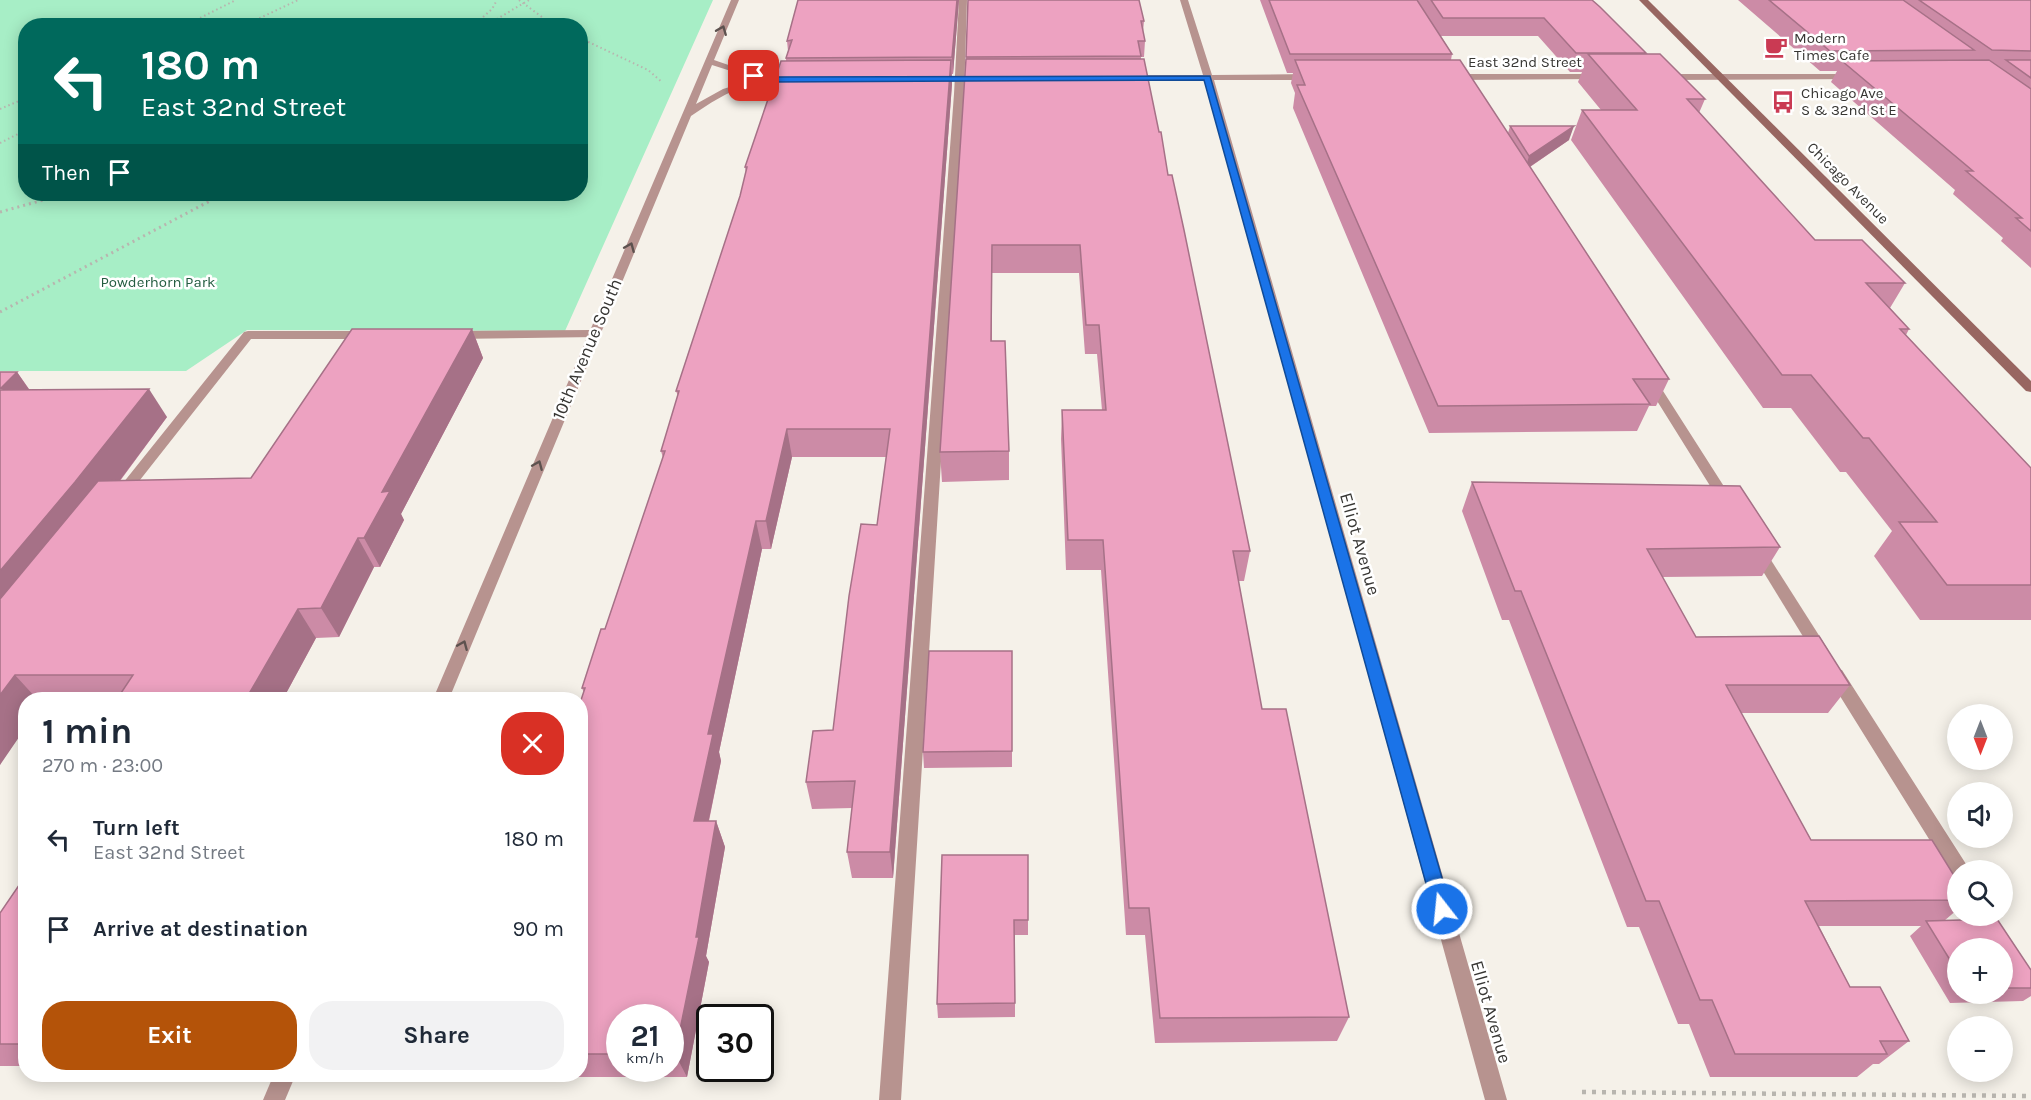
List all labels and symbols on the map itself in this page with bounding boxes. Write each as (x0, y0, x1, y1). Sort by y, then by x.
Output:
one-way arrow (715, 26, 727, 37)
place label: Modern Times Cafe (1794, 29, 1869, 64)
cafe icon: Modern Times Cafe (1763, 34, 1789, 60)
pin (728, 50, 779, 101)
street label: East 32nd Street (1468, 53, 1582, 71)
place label: Chicago Ave S & 32nd St E (1801, 84, 1897, 119)
bus stop icon: Chicago Ave S & 32nd St E (1770, 89, 1796, 115)
street label: Chicago Avenue (1803, 138, 1893, 228)
one-way arrow (623, 242, 635, 253)
park label: Powderhorn Park (100, 273, 216, 291)
street label: 10th Avenue South (547, 275, 627, 423)
one-way arrow (531, 460, 543, 471)
street label: Elliot Avenue (1335, 490, 1385, 598)
one-way arrow (456, 640, 468, 651)
north arrow (1947, 704, 2013, 770)
position arrow (1410, 877, 1474, 941)
street label: Elliot Avenue (1466, 958, 1516, 1066)
speed limit sign: 30 (696, 1004, 774, 1082)

